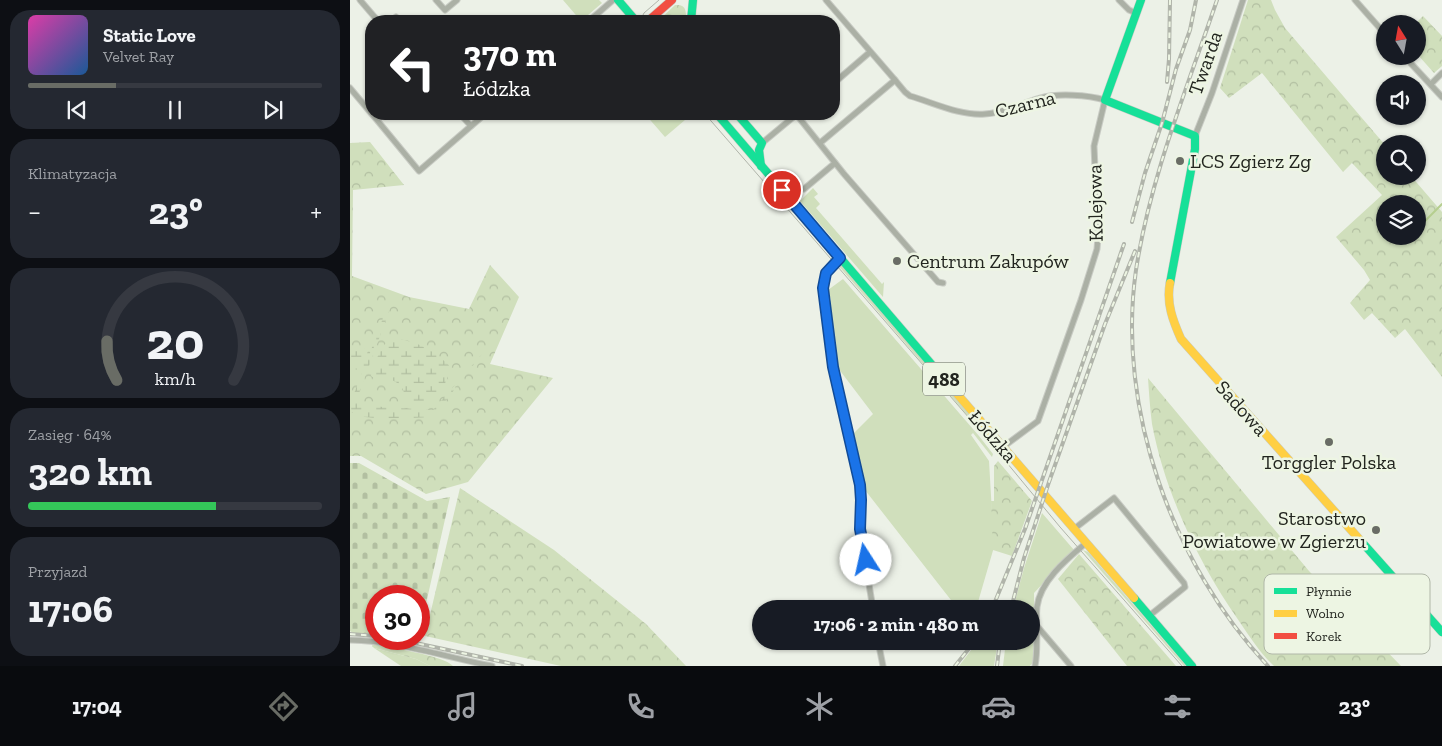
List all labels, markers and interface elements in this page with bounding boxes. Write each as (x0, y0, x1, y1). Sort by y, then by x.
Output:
north arrow (1376, 15, 1426, 65)
map controls (1376, 15, 1426, 245)
text: Static Love (103, 24, 196, 47)
street label: Twarda (1183, 28, 1227, 98)
text: 370 m (463, 33, 556, 75)
icon: left (380, 35, 445, 100)
text: Velvet Ray (103, 47, 174, 66)
text: Łódzka (463, 75, 531, 102)
button: sound (1376, 75, 1426, 125)
street label: Czarna (992, 85, 1058, 123)
icon: previous (63, 96, 91, 124)
icon: pause (161, 96, 189, 124)
icon: next (259, 96, 287, 124)
button: search (1376, 135, 1426, 185)
place label: LCS Zgierz Zg (1190, 149, 1311, 173)
marker: LCS Zgierz Zg (1174, 155, 1186, 167)
text: Klimatyzacja (28, 164, 117, 183)
street label: Kolejowa (1082, 164, 1108, 242)
pin (761, 169, 803, 211)
icon: arrive (768, 176, 796, 204)
text: 23° (148, 188, 203, 234)
text: − (28, 195, 41, 228)
text: + (310, 195, 322, 228)
button: layers (1376, 195, 1426, 245)
place label: Centrum Zakupów (907, 249, 1069, 273)
marker: Centrum Zakupów (891, 255, 903, 267)
text: 20 (146, 310, 204, 372)
road number: 488 (923, 362, 965, 396)
text: km/h (155, 368, 195, 390)
street label: Sadowa (1211, 375, 1273, 441)
street label: Łódzka (964, 405, 1022, 467)
text: Zasięg · 64% (28, 425, 112, 444)
marker: Torggler Polska (1323, 436, 1335, 448)
text: 320 km (28, 449, 152, 495)
place label: Torggler Polska (1262, 450, 1397, 474)
place label: Starostwo Powiatowe w Zgierzu (1182, 506, 1366, 553)
marker: Starostwo Powiatowe w Zgierzu (1370, 524, 1382, 536)
position arrow (839, 533, 891, 585)
text: Przyjazd (28, 562, 87, 581)
legend (1264, 574, 1430, 654)
text: Płynnie (1306, 583, 1352, 600)
speed limit sign: 30 (365, 585, 430, 650)
text: 17:06 (28, 586, 113, 632)
text: Wolno (1306, 605, 1345, 622)
text: 17:06 · 2 min · 480 m (813, 613, 979, 636)
text: Korek (1306, 628, 1342, 645)
icon: directions (266, 689, 301, 724)
icon: music (445, 689, 480, 724)
icon: phone (623, 689, 658, 724)
icon: climate (802, 689, 837, 724)
icon: car (981, 689, 1016, 724)
icon: filters (1160, 689, 1195, 724)
text: 17:04 (72, 693, 122, 720)
text: 23° (1338, 693, 1370, 720)

